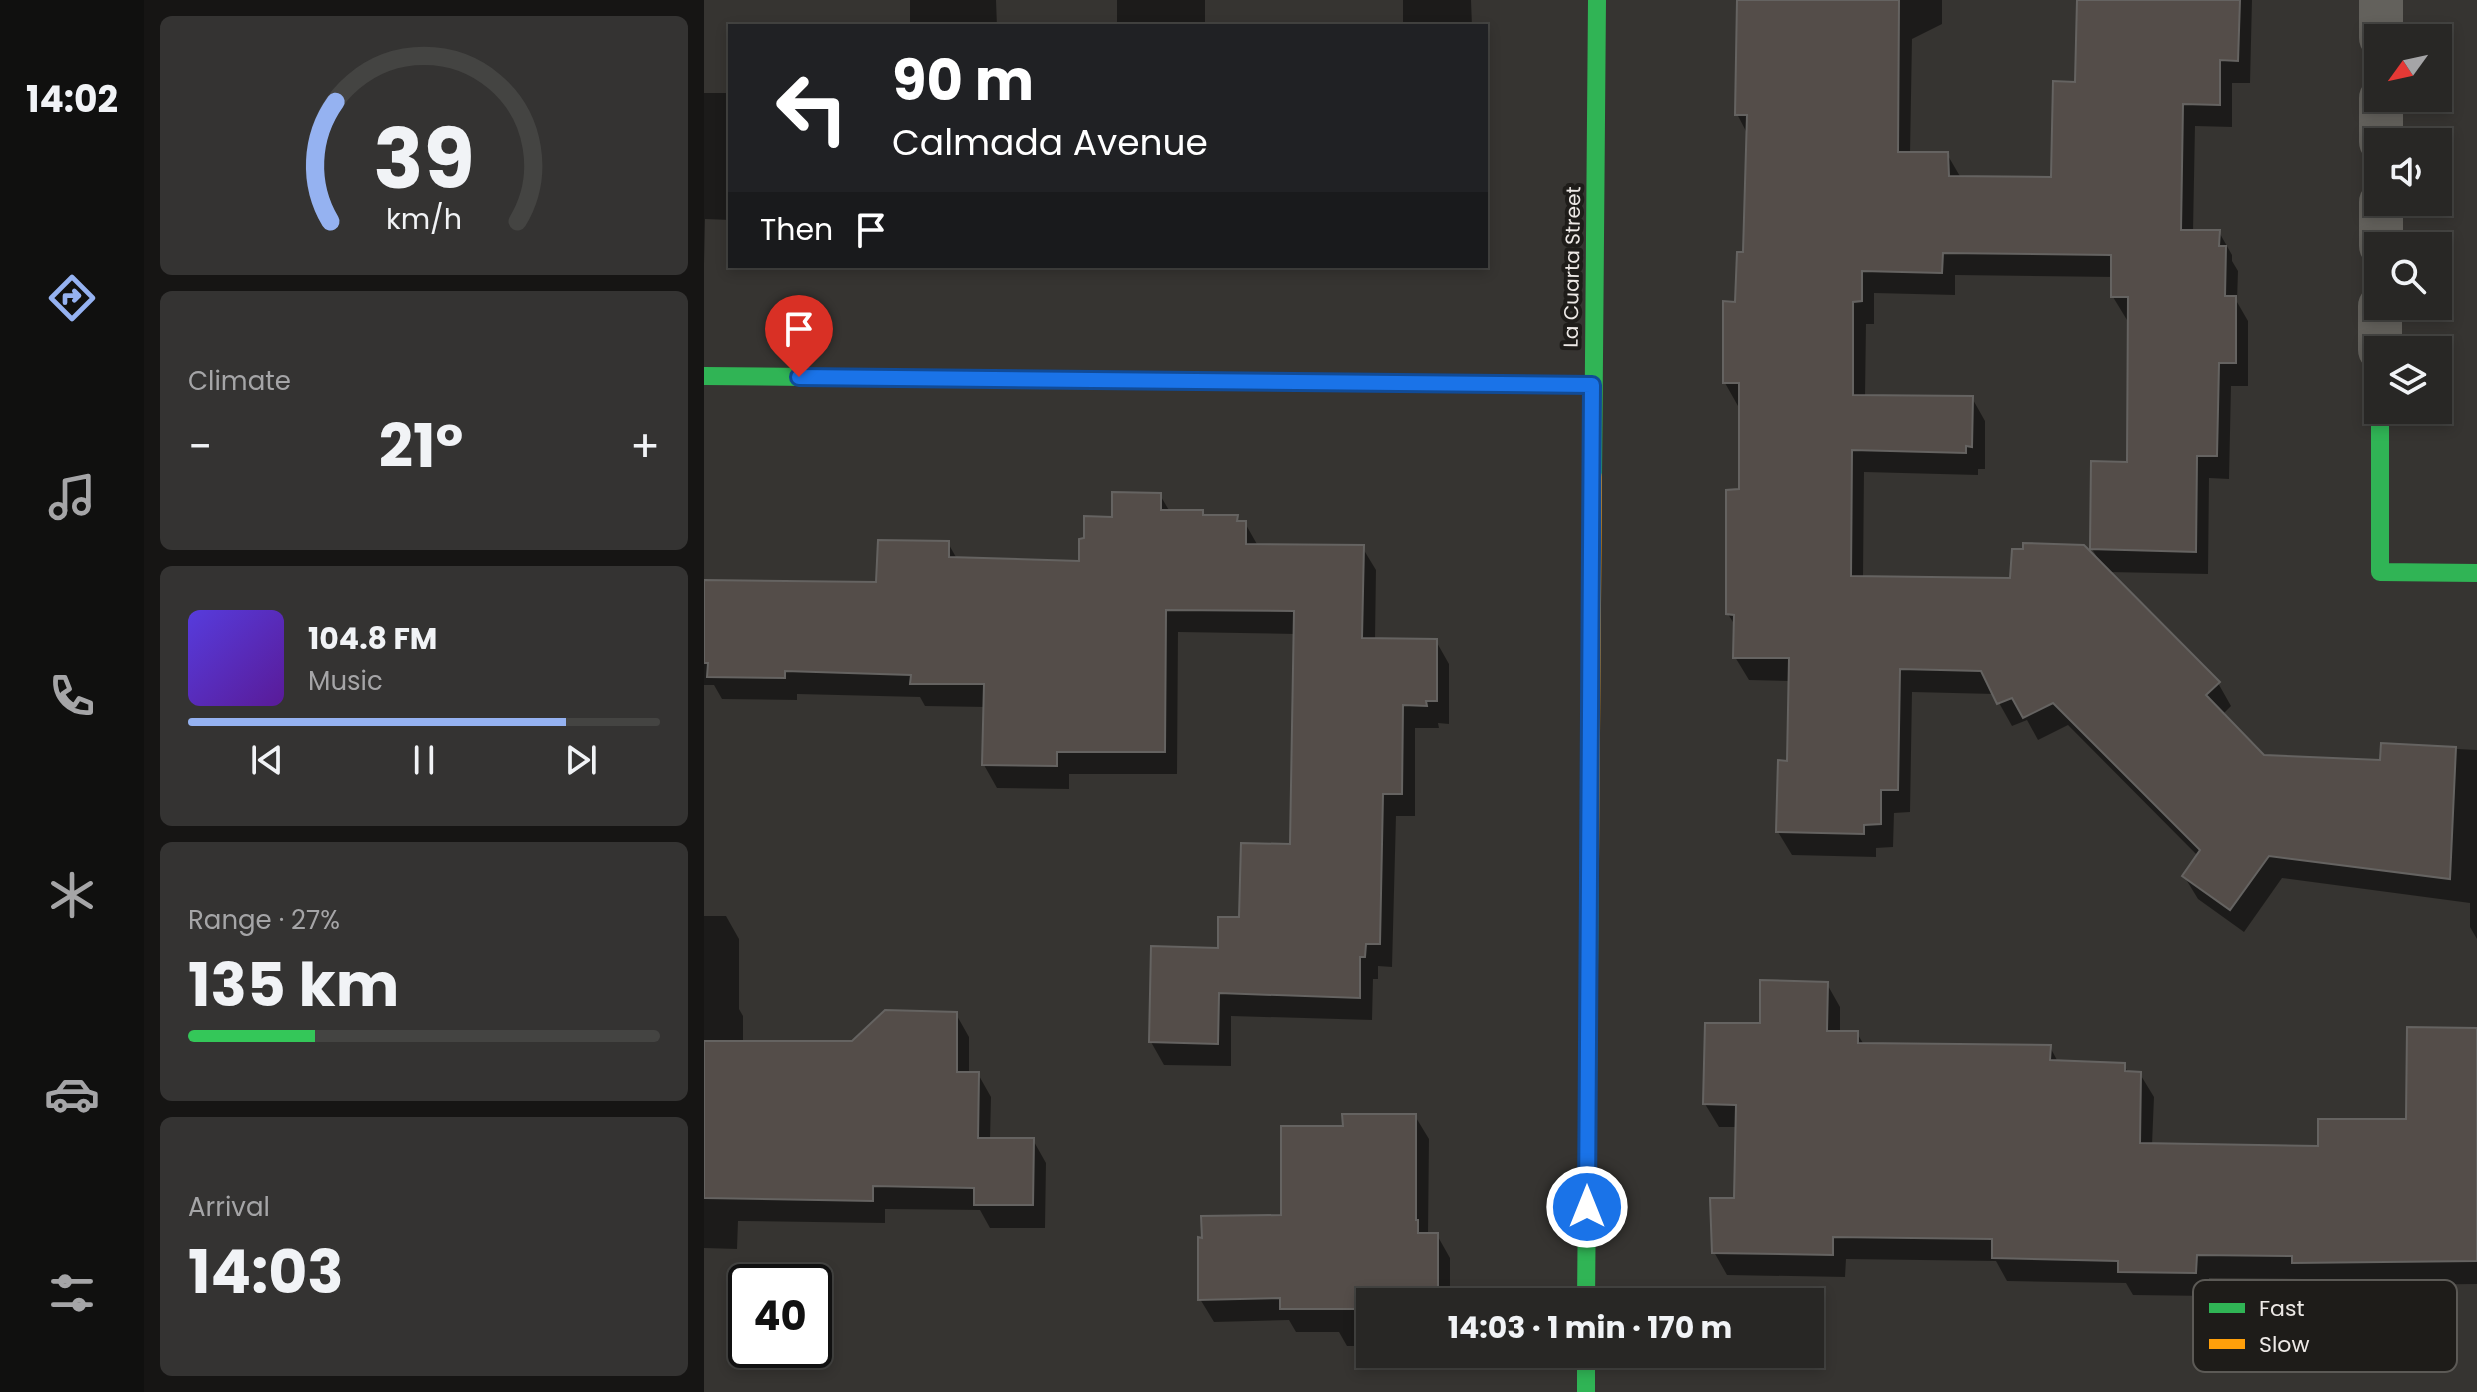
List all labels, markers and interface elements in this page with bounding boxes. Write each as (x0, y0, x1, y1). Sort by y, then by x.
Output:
north arrow (2364, 24, 2452, 112)
map controls (2364, 24, 2452, 424)
text: 90 m (892, 41, 1034, 120)
icon: left (760, 56, 864, 160)
text: 14:02 (26, 74, 118, 125)
text: 39 (373, 100, 475, 216)
text: Calmada Avenue (892, 117, 1208, 168)
button: sound (2364, 128, 2452, 216)
street label: La Cuarta Street (1557, 186, 1587, 348)
text: km/h (386, 199, 462, 239)
text: Then (760, 208, 833, 251)
icon: arrive (849, 208, 893, 252)
button: search (2364, 232, 2452, 320)
icon: directions (44, 270, 100, 326)
pin (765, 295, 833, 377)
icon: arrive (777, 307, 821, 351)
button: layers (2364, 336, 2452, 424)
text: Climate (188, 363, 291, 399)
text: 21° (379, 404, 463, 488)
text: − (188, 416, 212, 477)
text: + (630, 416, 660, 477)
icon: music (44, 469, 100, 525)
text: 104.8 FM (308, 617, 437, 660)
text: Music (308, 663, 383, 699)
icon: phone (44, 668, 100, 724)
icon: previous (245, 738, 289, 782)
icon: pause (402, 738, 446, 782)
icon: next (559, 738, 603, 782)
icon: climate (44, 867, 100, 923)
text: Range · 27% (188, 902, 340, 938)
text: 135 km (188, 943, 399, 1027)
icon: car (44, 1066, 100, 1122)
position arrow (1545, 1165, 1629, 1249)
text: Arrival (188, 1189, 270, 1225)
text: 14:03 (188, 1230, 344, 1314)
speed limit sign: 40 (728, 1264, 832, 1368)
icon: filters (44, 1265, 100, 1321)
legend (2193, 1280, 2457, 1372)
text: Fast (2259, 1293, 2304, 1324)
text: 14:03 · 1 min · 170 m (1448, 1306, 1732, 1349)
text: Slow (2259, 1329, 2309, 1360)

